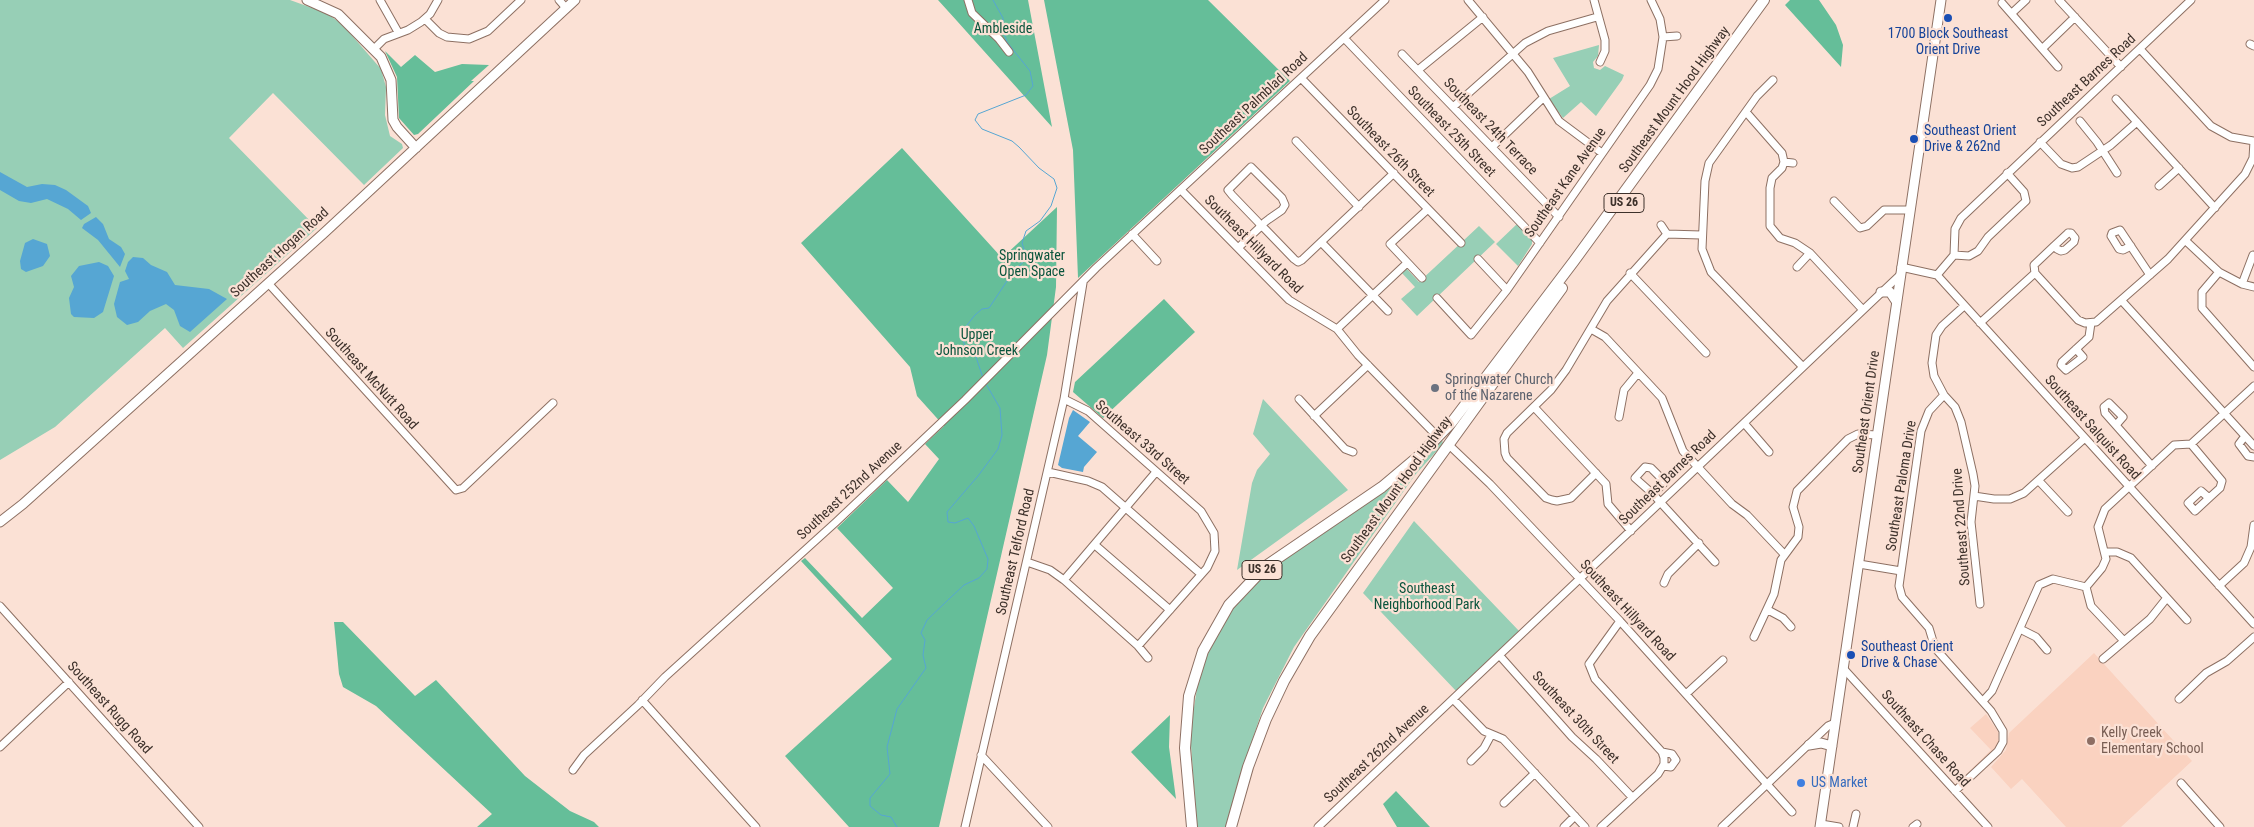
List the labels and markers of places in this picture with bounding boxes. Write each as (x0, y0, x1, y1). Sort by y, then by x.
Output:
marker: 1700 Block Southeast Orient Drive (1942, 12, 1954, 24)
place label: 1700 Block Southeast Orient Drive (1888, 26, 2008, 58)
place label: Southeast Orient Drive & 262nd (1924, 123, 2016, 156)
marker: Southeast Orient Drive & 262nd (1908, 133, 1920, 145)
place label: Springwater Church of the Nazarene (1445, 372, 1553, 404)
marker: Springwater Church of the Nazarene (1429, 382, 1441, 394)
place label: Southeast Orient Drive & Chase (1861, 639, 1953, 672)
marker: Southeast Orient Drive & Chase (1845, 649, 1857, 661)
place label: Kelly Creek Elementary School (2101, 725, 2204, 758)
marker: Kelly Creek Elementary School (2085, 735, 2097, 747)
place label: US Market (1811, 775, 1868, 791)
marker: US Market (1795, 777, 1807, 789)

